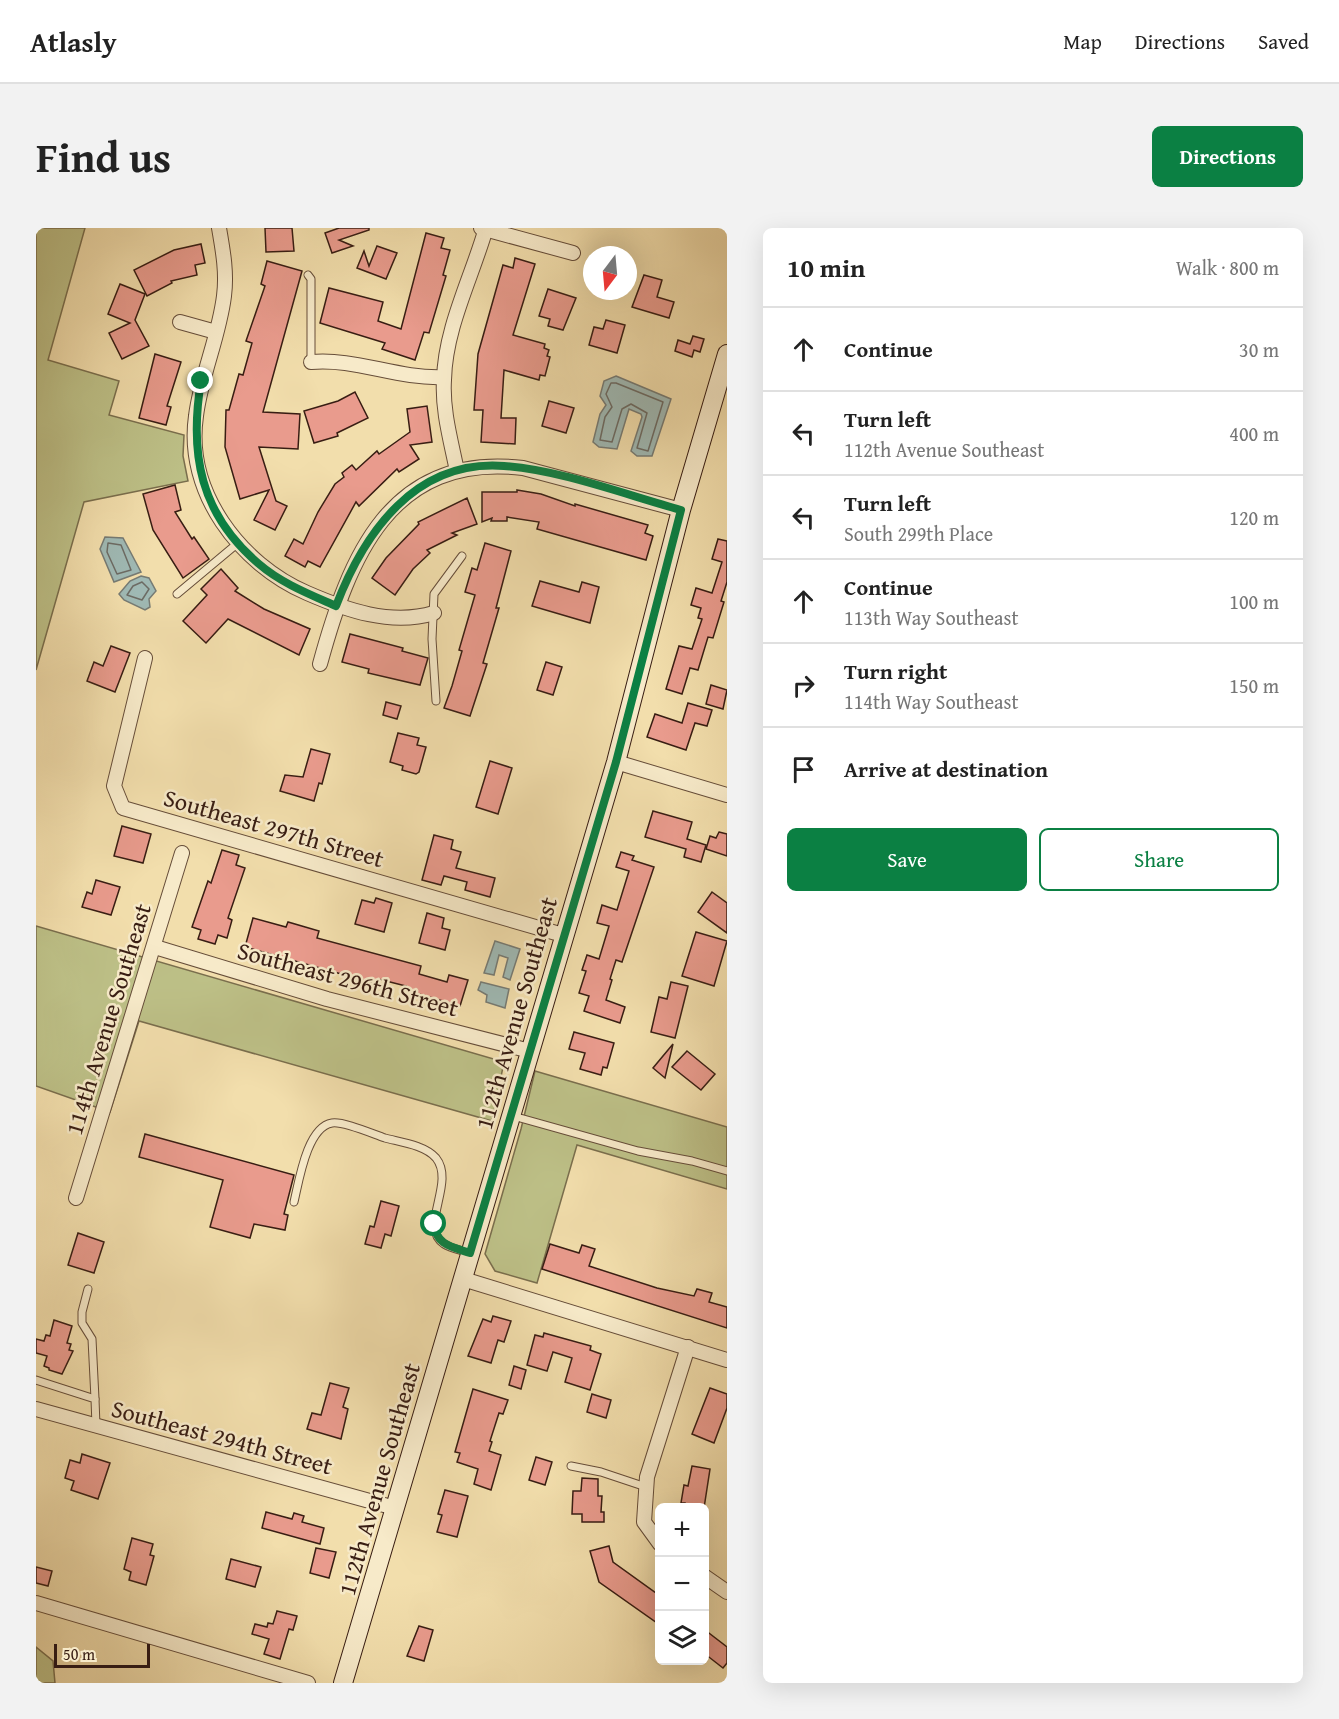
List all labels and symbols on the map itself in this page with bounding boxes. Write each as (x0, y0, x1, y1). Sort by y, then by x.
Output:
north arrow (583, 246, 637, 300)
route end (187, 367, 213, 393)
street label: Southeast 297th Street (160, 780, 389, 876)
street label: 112th Avenue Southeast (466, 892, 566, 1133)
street label: 114th Avenue Southeast (56, 898, 160, 1139)
street label: Southeast 296th Street (234, 933, 463, 1025)
route start (420, 1210, 446, 1236)
street label: 112th Avenue Southeast (329, 1358, 429, 1599)
street label: Southeast 294th Street (108, 1391, 337, 1483)
scale bar (54, 1641, 150, 1668)

